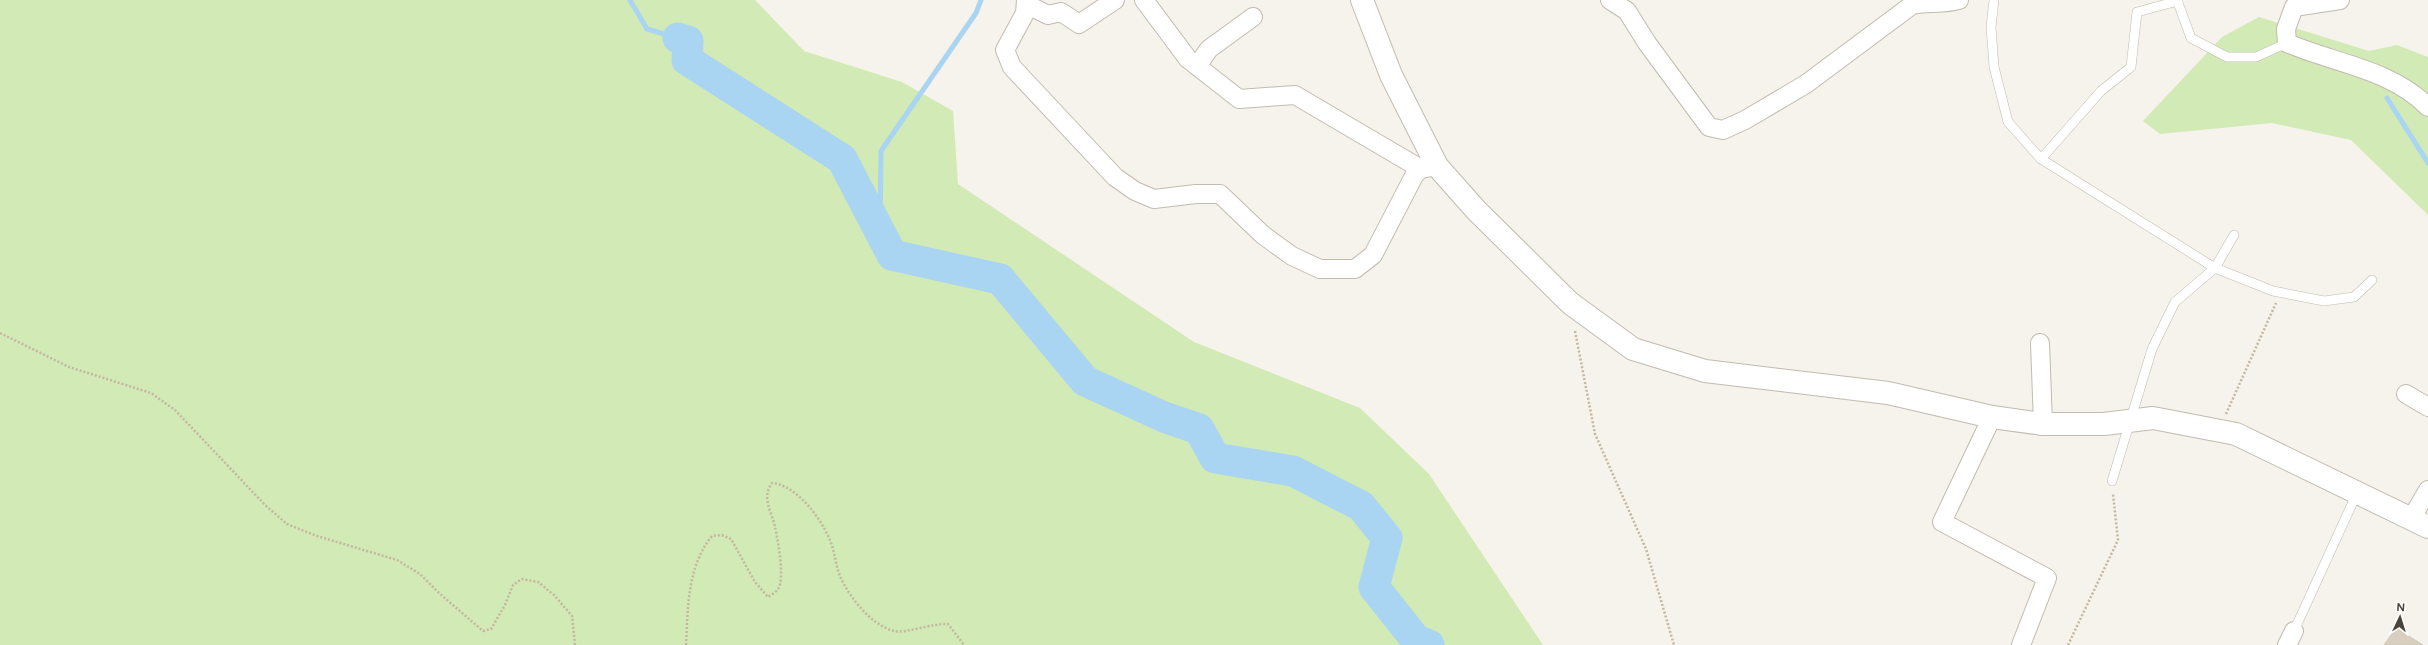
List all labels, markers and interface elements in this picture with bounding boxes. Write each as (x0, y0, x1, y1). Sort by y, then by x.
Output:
north arrow (2380, 597, 2420, 637)
text: N (2396, 601, 2405, 614)

